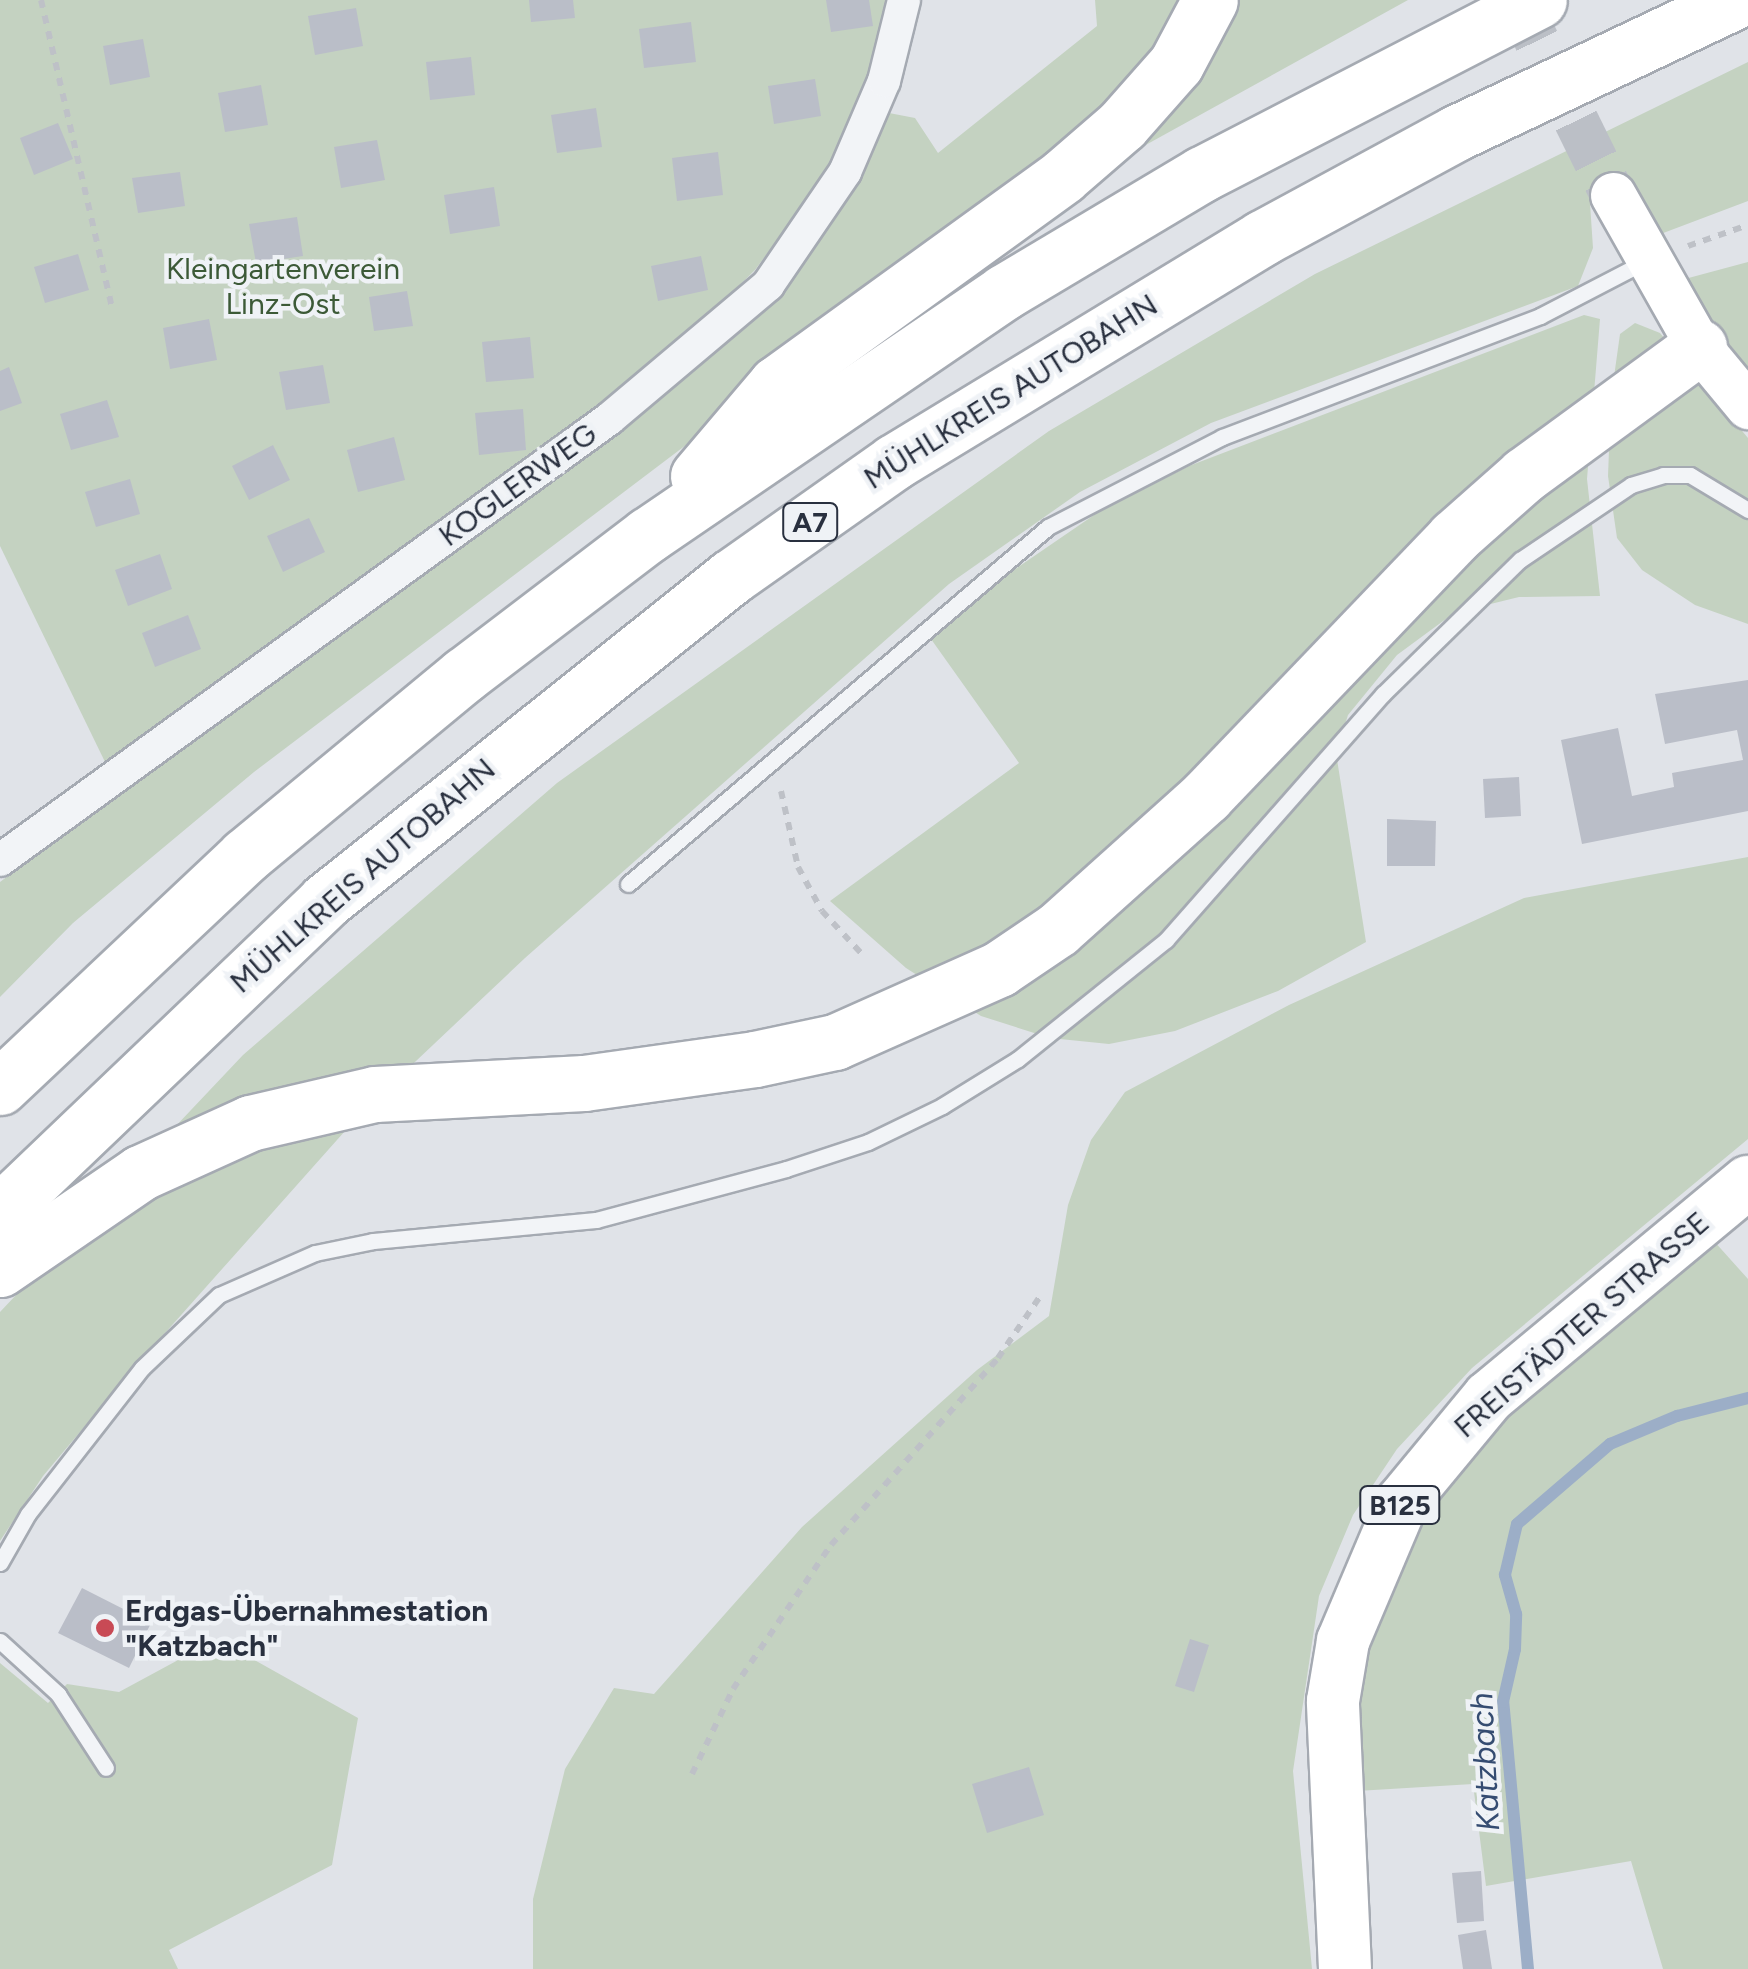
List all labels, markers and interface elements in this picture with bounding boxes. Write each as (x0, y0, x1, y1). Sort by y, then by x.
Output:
park label: Kleingartenverein Linz-Ost (166, 251, 400, 322)
street label: MÜHLKREIS AUTOBAHN (858, 287, 1164, 497)
street label: KOGLERWEG (432, 416, 604, 554)
road number: A7 (780, 499, 840, 545)
street label: MÜHLKREIS AUTOBAHN (223, 751, 503, 1001)
street label: FREISTÄDTER STRASSE (1447, 1205, 1717, 1445)
road number: B125 (1358, 1482, 1442, 1528)
place label: Erdgas-Übernahmestation "Katzbach" (125, 1593, 488, 1664)
marker: Erdgas-Übernahmestation "Katzbach" (94, 1617, 116, 1639)
water label: Katzbach (1462, 1692, 1508, 1832)

